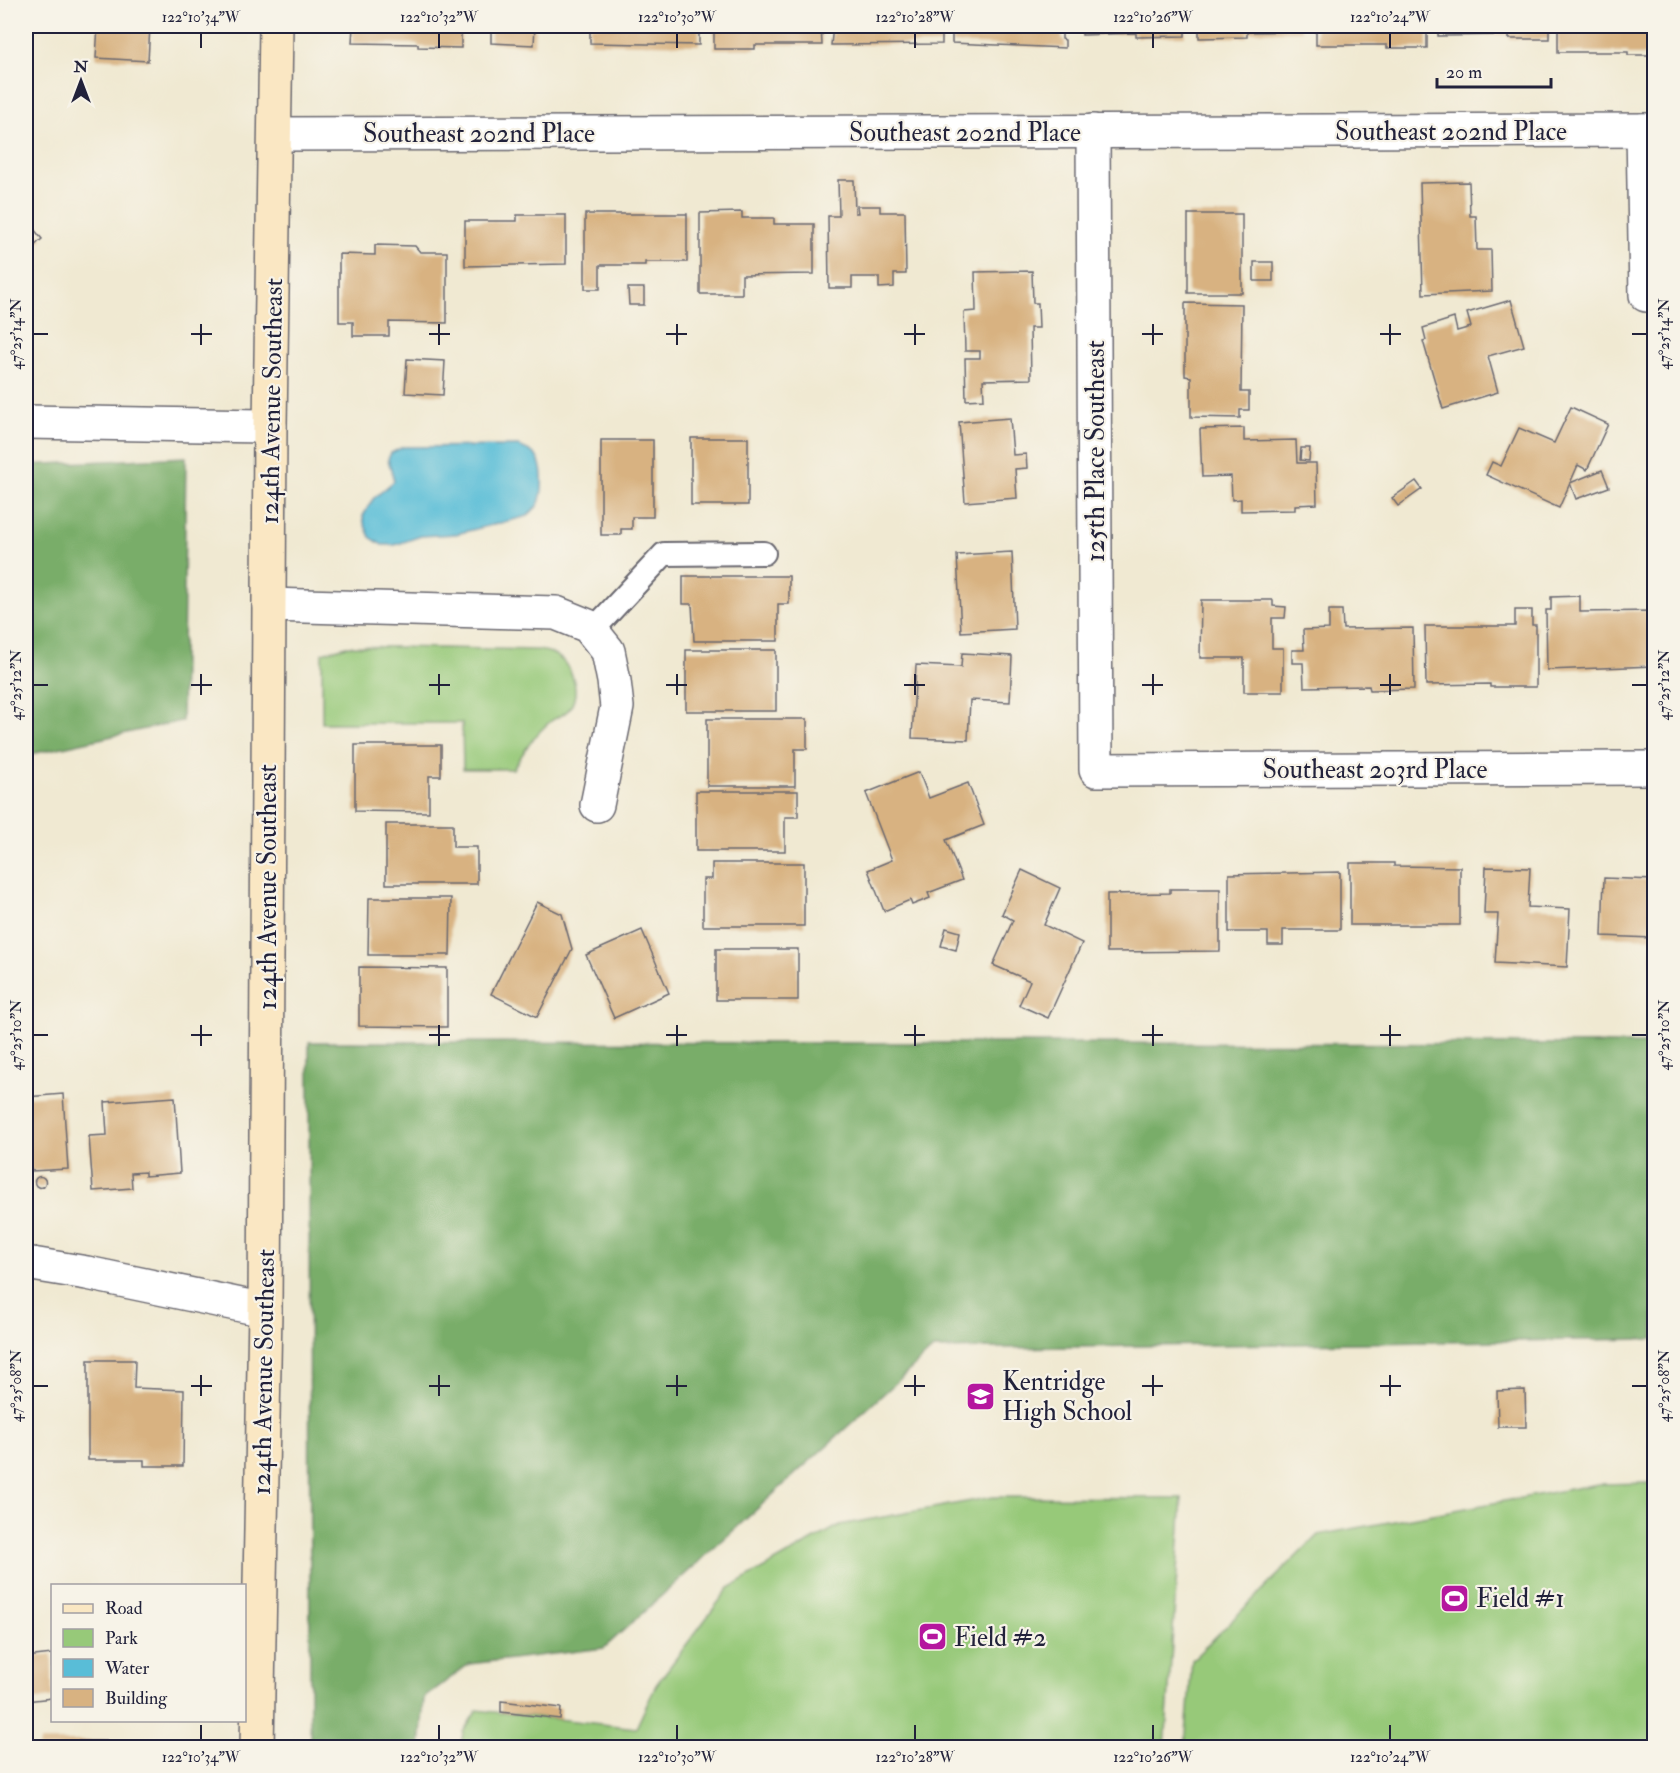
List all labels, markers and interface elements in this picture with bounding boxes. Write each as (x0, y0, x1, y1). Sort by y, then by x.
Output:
text: 122°10'34"W (162, 8, 241, 27)
text: 122°10'32"W (400, 8, 479, 27)
text: 122°10'30"W (638, 8, 717, 27)
text: 122°10'28"W (875, 8, 955, 27)
text: 122°10'26"W (1113, 8, 1194, 27)
text: 122°10'24"W (1350, 8, 1431, 27)
north arrow (51, 51, 111, 111)
scale bar (1437, 51, 1551, 89)
text: N (73, 57, 89, 77)
text: 20 m (1446, 61, 1482, 84)
street label: Southeast 202nd Place (1335, 116, 1567, 148)
street label: Southeast 202nd Place (849, 117, 1081, 149)
street label: Southeast 202nd Place (363, 118, 595, 150)
street label: 124th Avenue Southeast (254, 278, 290, 524)
text: 47°25'14"N (7, 298, 26, 370)
text: 47°25'14"N (1655, 298, 1674, 370)
street label: 125th Place Southeast (1080, 340, 1112, 562)
text: 47°25'12"N (7, 649, 26, 720)
text: 47°25'12"N (1655, 649, 1674, 720)
street label: Southeast 203rd Place (1263, 754, 1488, 786)
street label: 124th Avenue Southeast (252, 764, 284, 1010)
text: 47°25'10"N (7, 999, 26, 1070)
text: 47°25'10"N (1655, 999, 1674, 1070)
street label: 124th Avenue Southeast (246, 1249, 282, 1495)
text: 47°25'08"N (7, 1349, 26, 1422)
text: 47°25'08"N (1655, 1349, 1674, 1422)
place label: Kentridge High School (1002, 1366, 1133, 1428)
school or university icon: Kentridge High School (965, 1380, 997, 1412)
sports icon: Field #1 (1439, 1582, 1471, 1614)
place label: Field #1 (1476, 1583, 1564, 1615)
legend (51, 1584, 246, 1722)
text: Road (105, 1597, 143, 1620)
sports icon: Field #2 (917, 1621, 949, 1653)
place label: Field #2 (954, 1622, 1046, 1654)
text: Park (105, 1627, 138, 1650)
text: Water (104, 1657, 149, 1680)
text: Building (105, 1687, 168, 1710)
text: 122°10'34"W (162, 1748, 241, 1767)
text: 122°10'32"W (400, 1748, 479, 1767)
text: 122°10'30"W (638, 1748, 717, 1767)
text: 122°10'28"W (875, 1748, 955, 1767)
text: 122°10'26"W (1113, 1748, 1194, 1767)
text: 122°10'24"W (1350, 1748, 1431, 1767)

